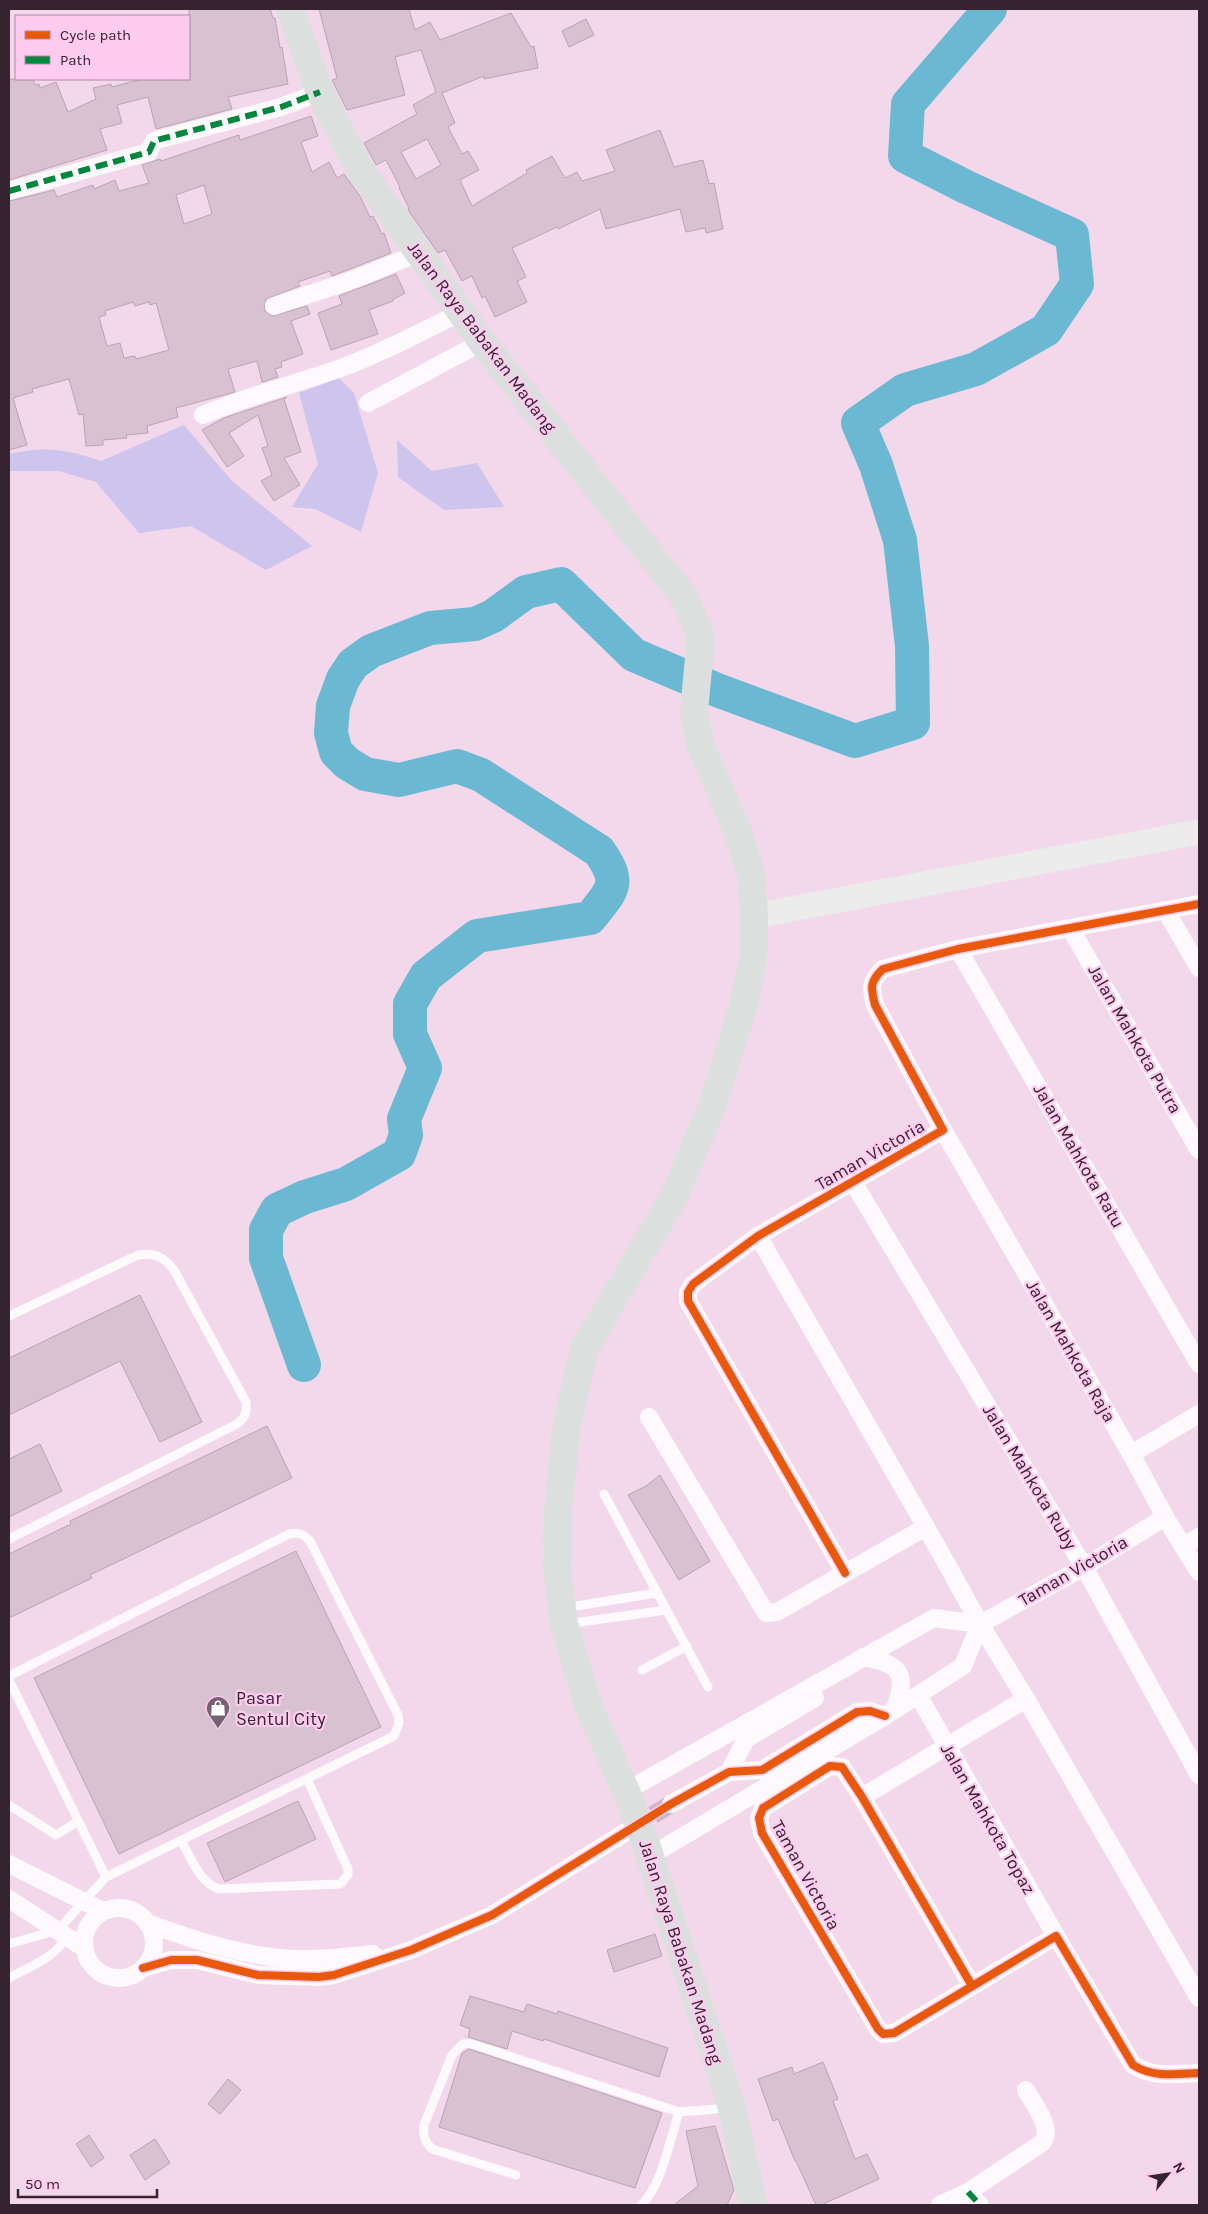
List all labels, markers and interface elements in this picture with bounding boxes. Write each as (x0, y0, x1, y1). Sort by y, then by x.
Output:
legend (15, 15, 190, 80)
text: Cycle path (60, 26, 131, 44)
text: Path (60, 51, 91, 69)
street label: Jalan Raya Babakan Madang (403, 237, 561, 437)
street label: Jalan Mahkota Putra (1083, 961, 1187, 1117)
street label: Jalan Mahkota Ratu (1029, 1080, 1129, 1232)
street label: Taman Victoria (811, 1115, 929, 1195)
street label: Jalan Mahkota Raja (1021, 1276, 1121, 1426)
street label: Jalan Mahkota Ruby (978, 1401, 1082, 1554)
street label: Taman Victoria (1014, 1531, 1132, 1611)
place label: Pasar Sentul City (236, 1687, 326, 1730)
shop icon: Pasar Sentul City (205, 1695, 231, 1729)
street label: Jalan Mahkota Topaz (936, 1740, 1040, 1898)
street label: Taman Victoria (767, 1816, 845, 1934)
street label: Jalan Raya Babakan Madang (634, 1837, 728, 2067)
north arrow (1143, 2149, 1193, 2199)
text: N (1169, 2159, 1189, 2176)
scale bar (18, 2166, 156, 2198)
text: 50 m (25, 2175, 60, 2193)

